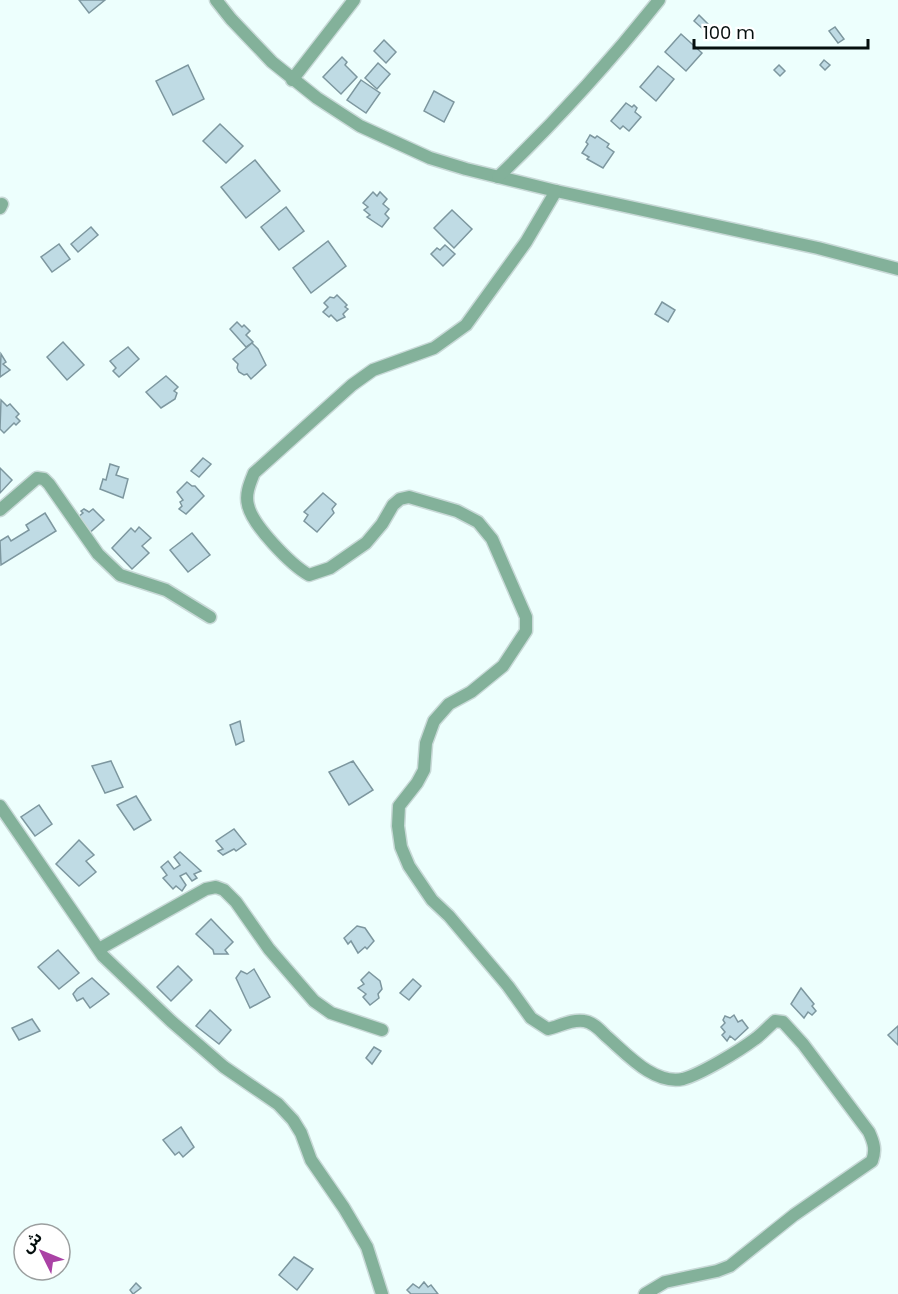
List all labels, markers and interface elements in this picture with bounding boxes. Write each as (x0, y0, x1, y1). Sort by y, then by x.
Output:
scale bar (694, 12, 868, 50)
text: 100 m (703, 20, 755, 45)
north arrow (12, 1222, 72, 1282)
text: ش (16, 1226, 47, 1258)

